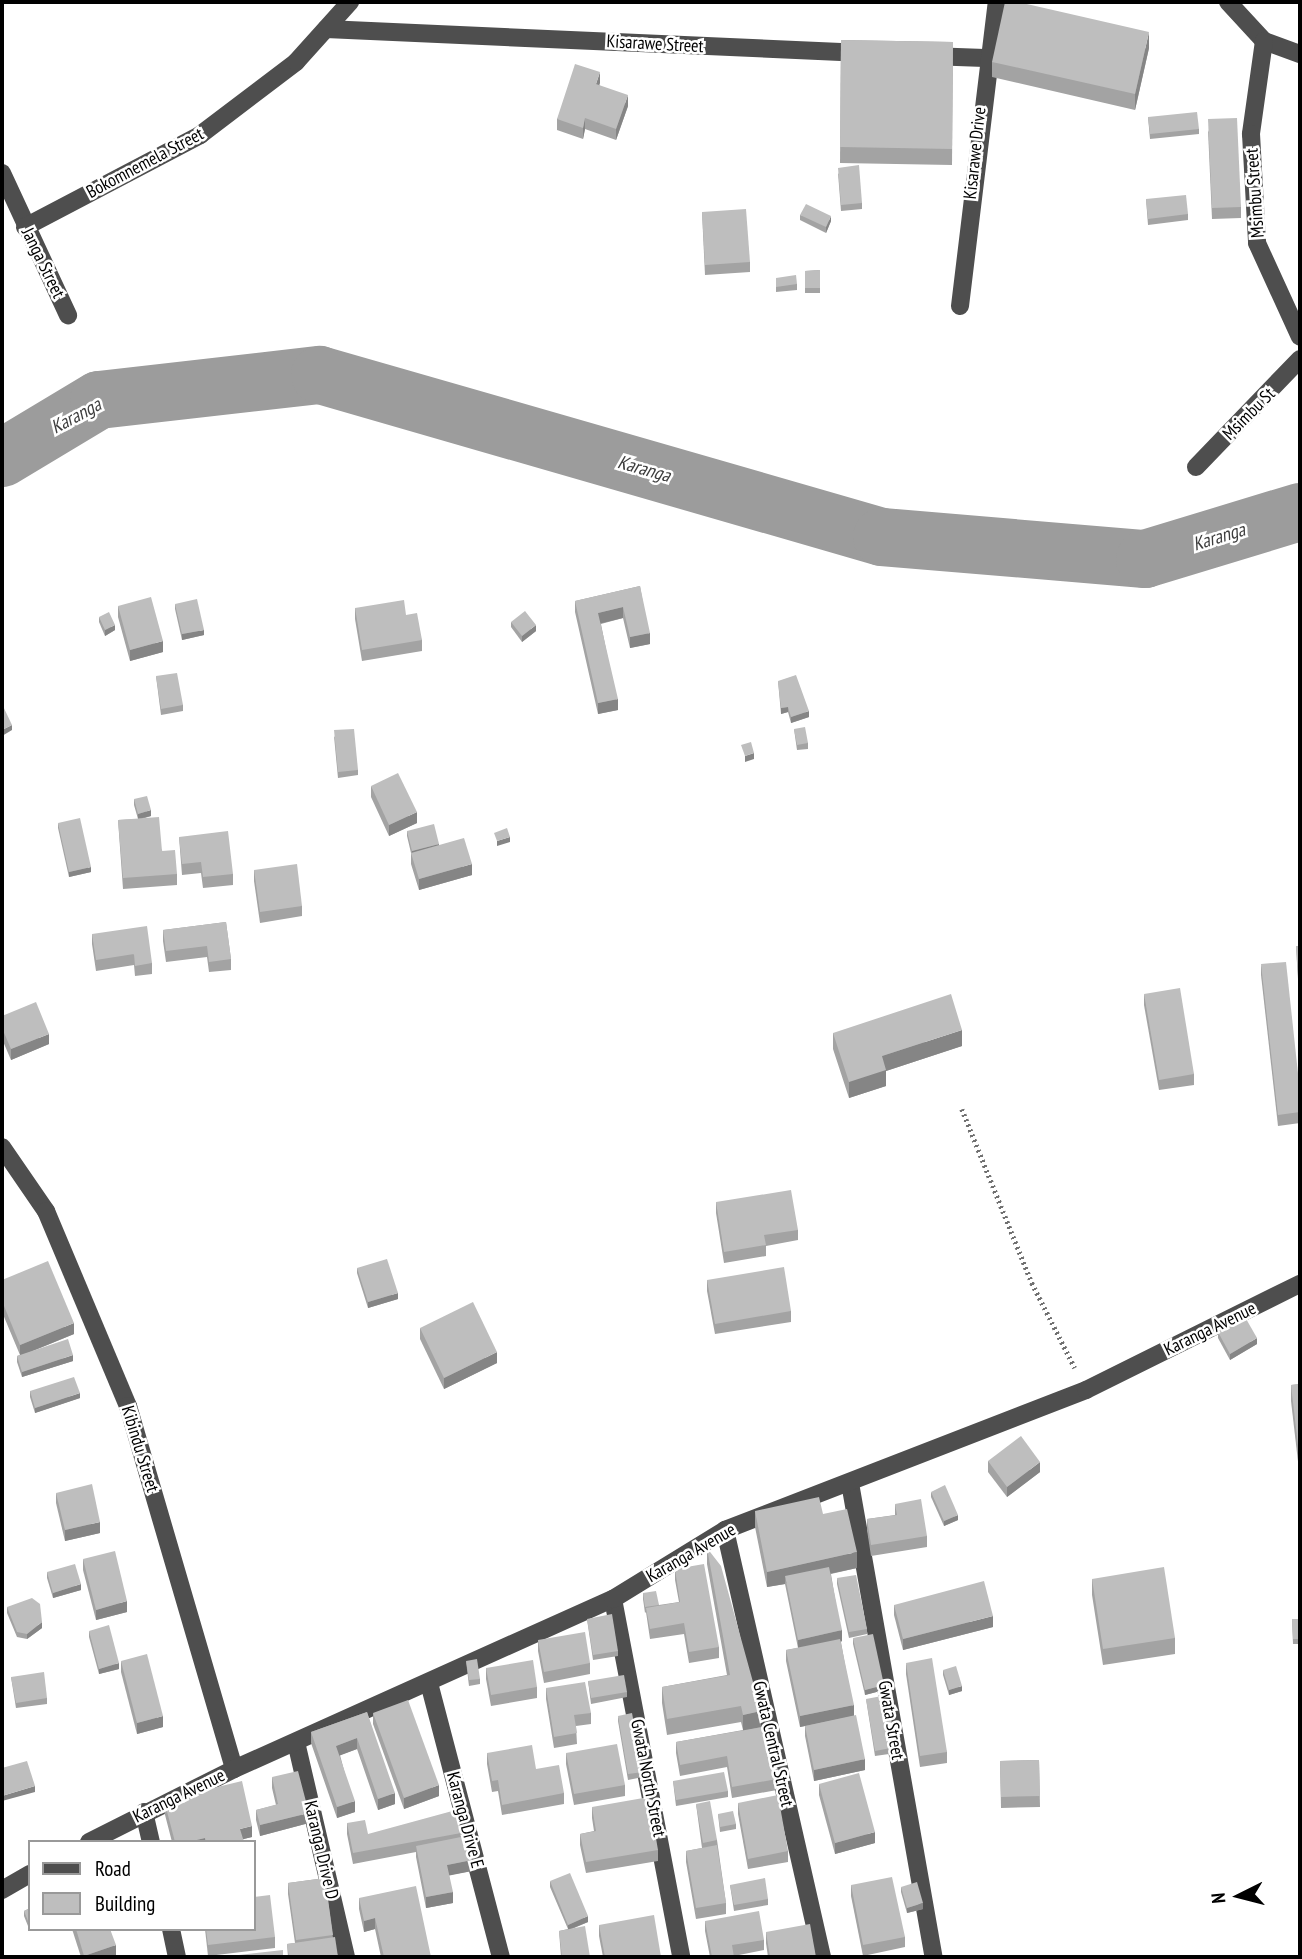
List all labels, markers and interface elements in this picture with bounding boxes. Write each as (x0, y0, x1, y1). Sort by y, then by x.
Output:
street label: Kisarawe Street (606, 31, 704, 57)
street label: Kisarawe Drive (959, 106, 991, 200)
street label: Bokomnemela Street (83, 123, 207, 203)
street label: Msimbu Street (1241, 147, 1269, 239)
street label: Janga Street (17, 224, 69, 302)
street label: Msimbu St (1218, 383, 1280, 445)
water label: Karanga (47, 393, 105, 439)
water label: Karanga (615, 451, 673, 487)
water label: Karanga (1190, 518, 1248, 556)
street label: Karanga Avenue (1160, 1297, 1260, 1361)
street label: Kibindu Street (117, 1403, 163, 1495)
street label: Karanga Avenue (642, 1519, 740, 1587)
street label: Gwata Central Street (748, 1679, 798, 1809)
street label: Gwata Street (873, 1679, 909, 1761)
street label: Gwata North Street (626, 1717, 670, 1839)
street label: Karanga Avenue (129, 1764, 229, 1828)
street label: Karanga Drive E (442, 1770, 488, 1870)
street label: Karanga Drive D (299, 1799, 343, 1901)
legend (28, 1840, 256, 1931)
text: Road (95, 1855, 131, 1882)
north arrow (1204, 1861, 1274, 1931)
text: Building (95, 1890, 155, 1917)
text: N (1206, 1892, 1231, 1905)

